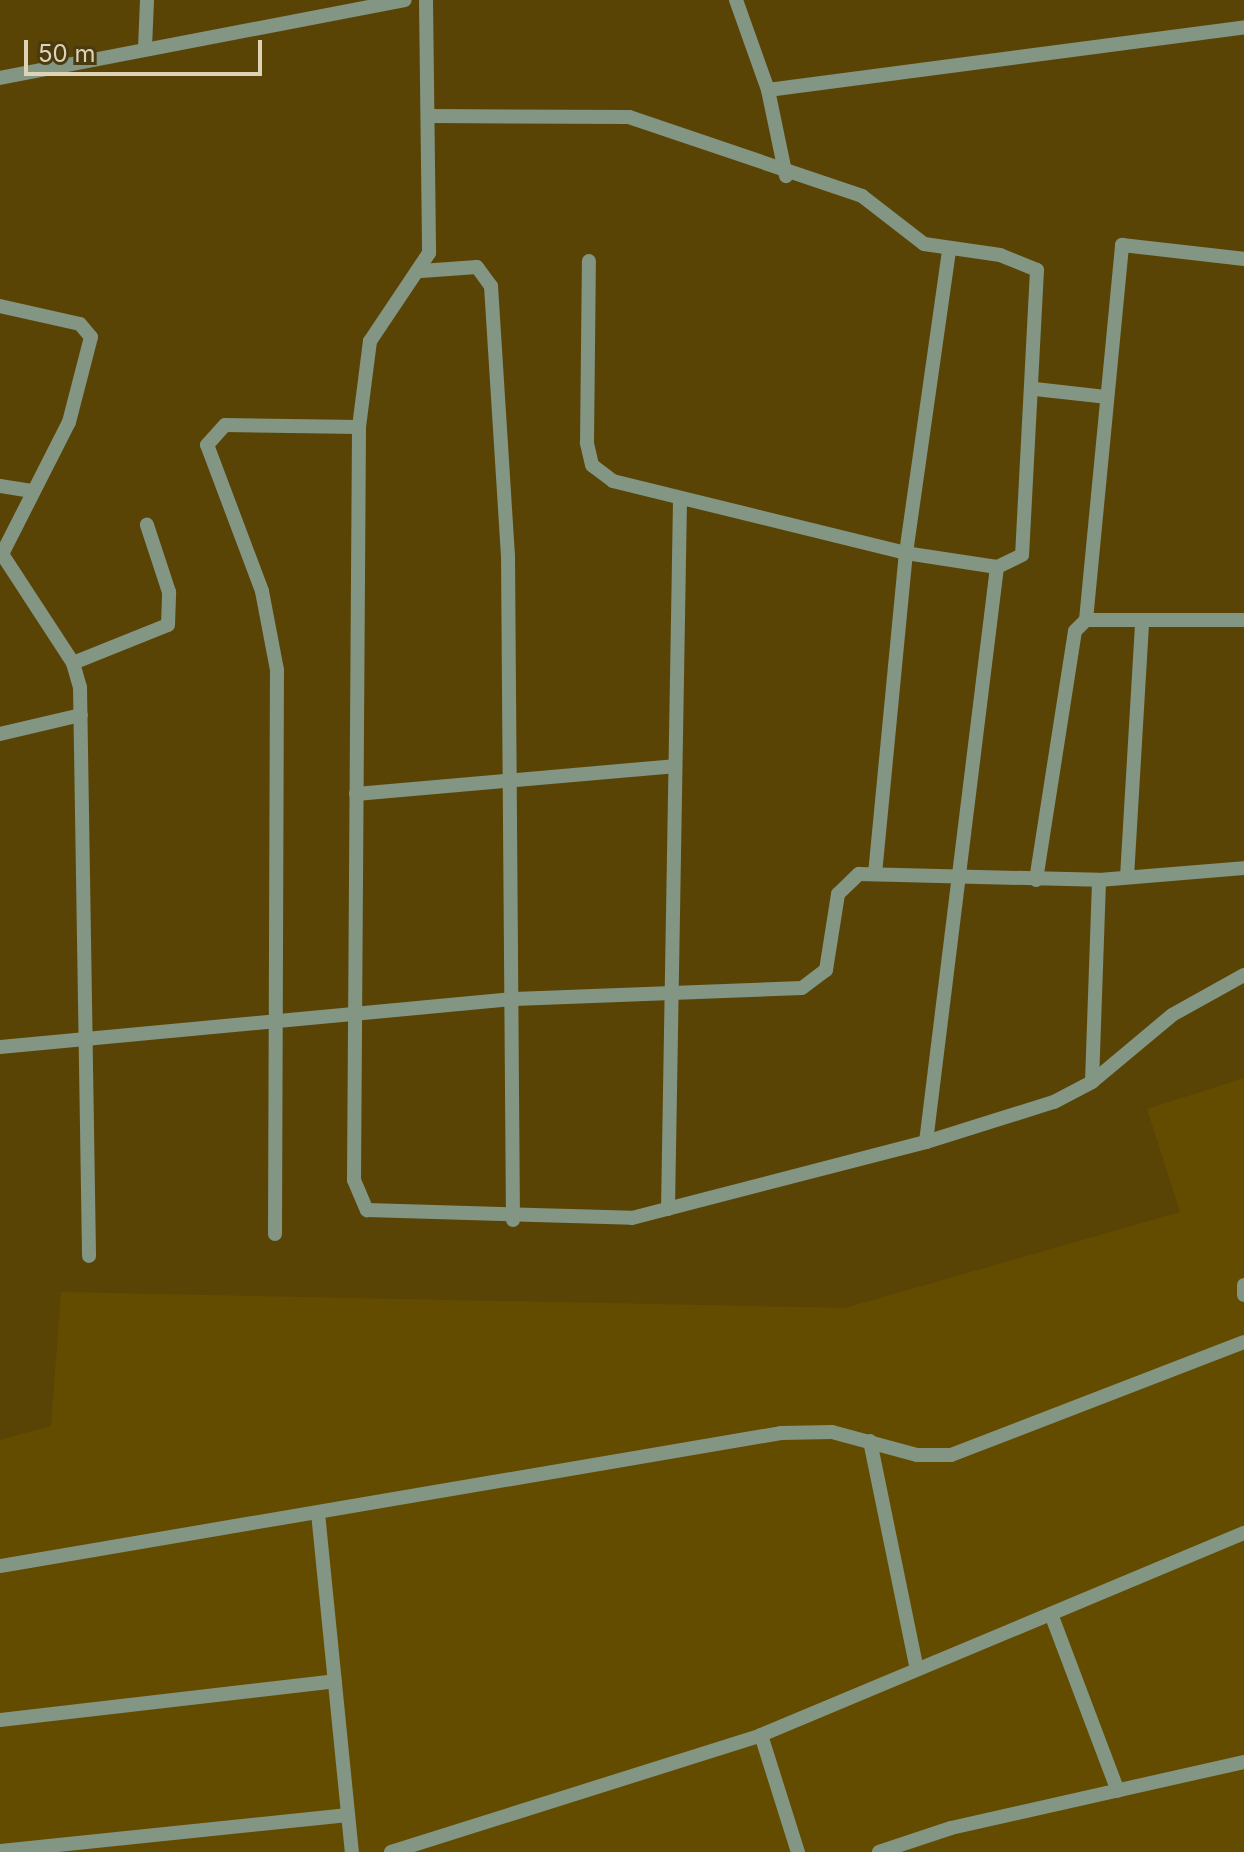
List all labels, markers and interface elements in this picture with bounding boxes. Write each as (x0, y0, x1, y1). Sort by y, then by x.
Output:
scale bar (28, 24, 266, 74)
text: 50 m (38, 39, 96, 68)

